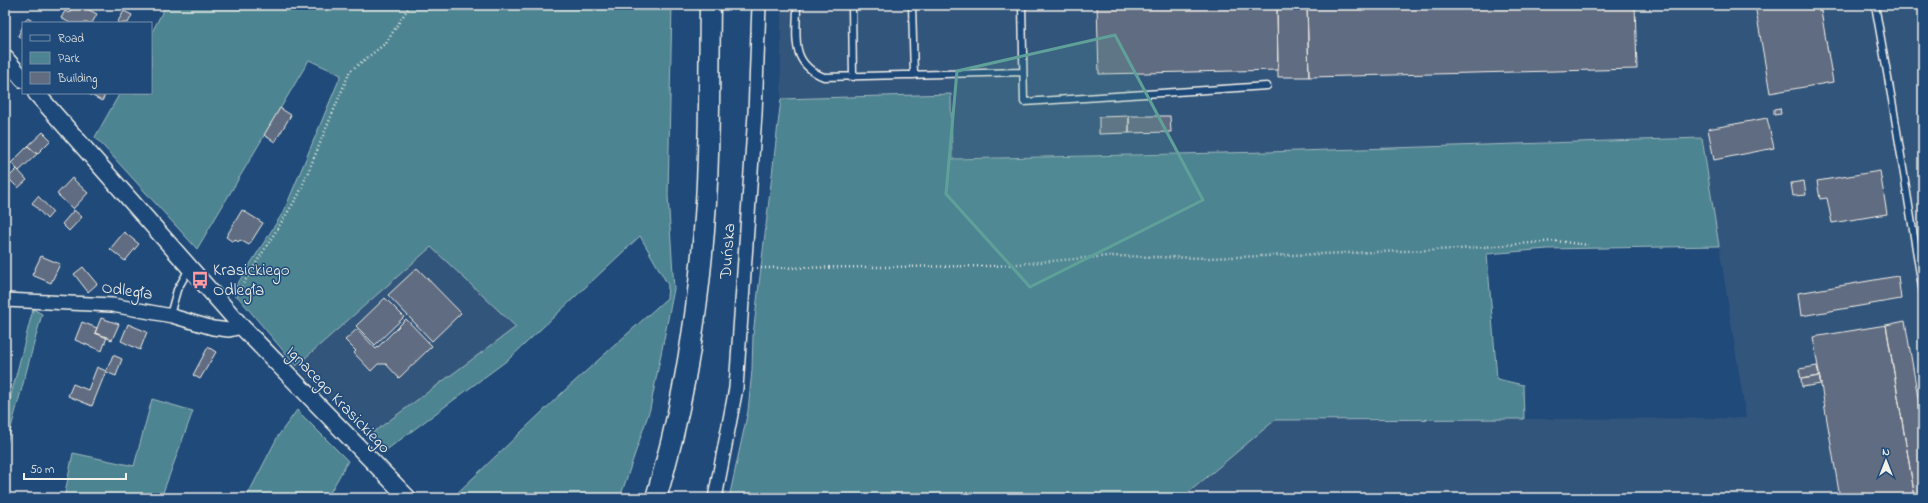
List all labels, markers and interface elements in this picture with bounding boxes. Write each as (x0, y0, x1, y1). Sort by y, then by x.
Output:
legend (22, 22, 152, 94)
text: Road (58, 30, 84, 48)
text: Park (58, 50, 80, 68)
text: Building (57, 70, 97, 89)
street label: Duńska (714, 222, 742, 281)
place label: Krasickiego Odległa (213, 258, 290, 305)
bus stop icon: Krasickiego Odległa (190, 270, 210, 290)
street label: Odległa (100, 275, 154, 309)
street label: Ignacego Krasickiego (278, 340, 396, 461)
north arrow (1866, 441, 1906, 481)
text: N (1882, 444, 1890, 460)
scale bar (24, 455, 126, 481)
text: 50 m (30, 461, 54, 479)

